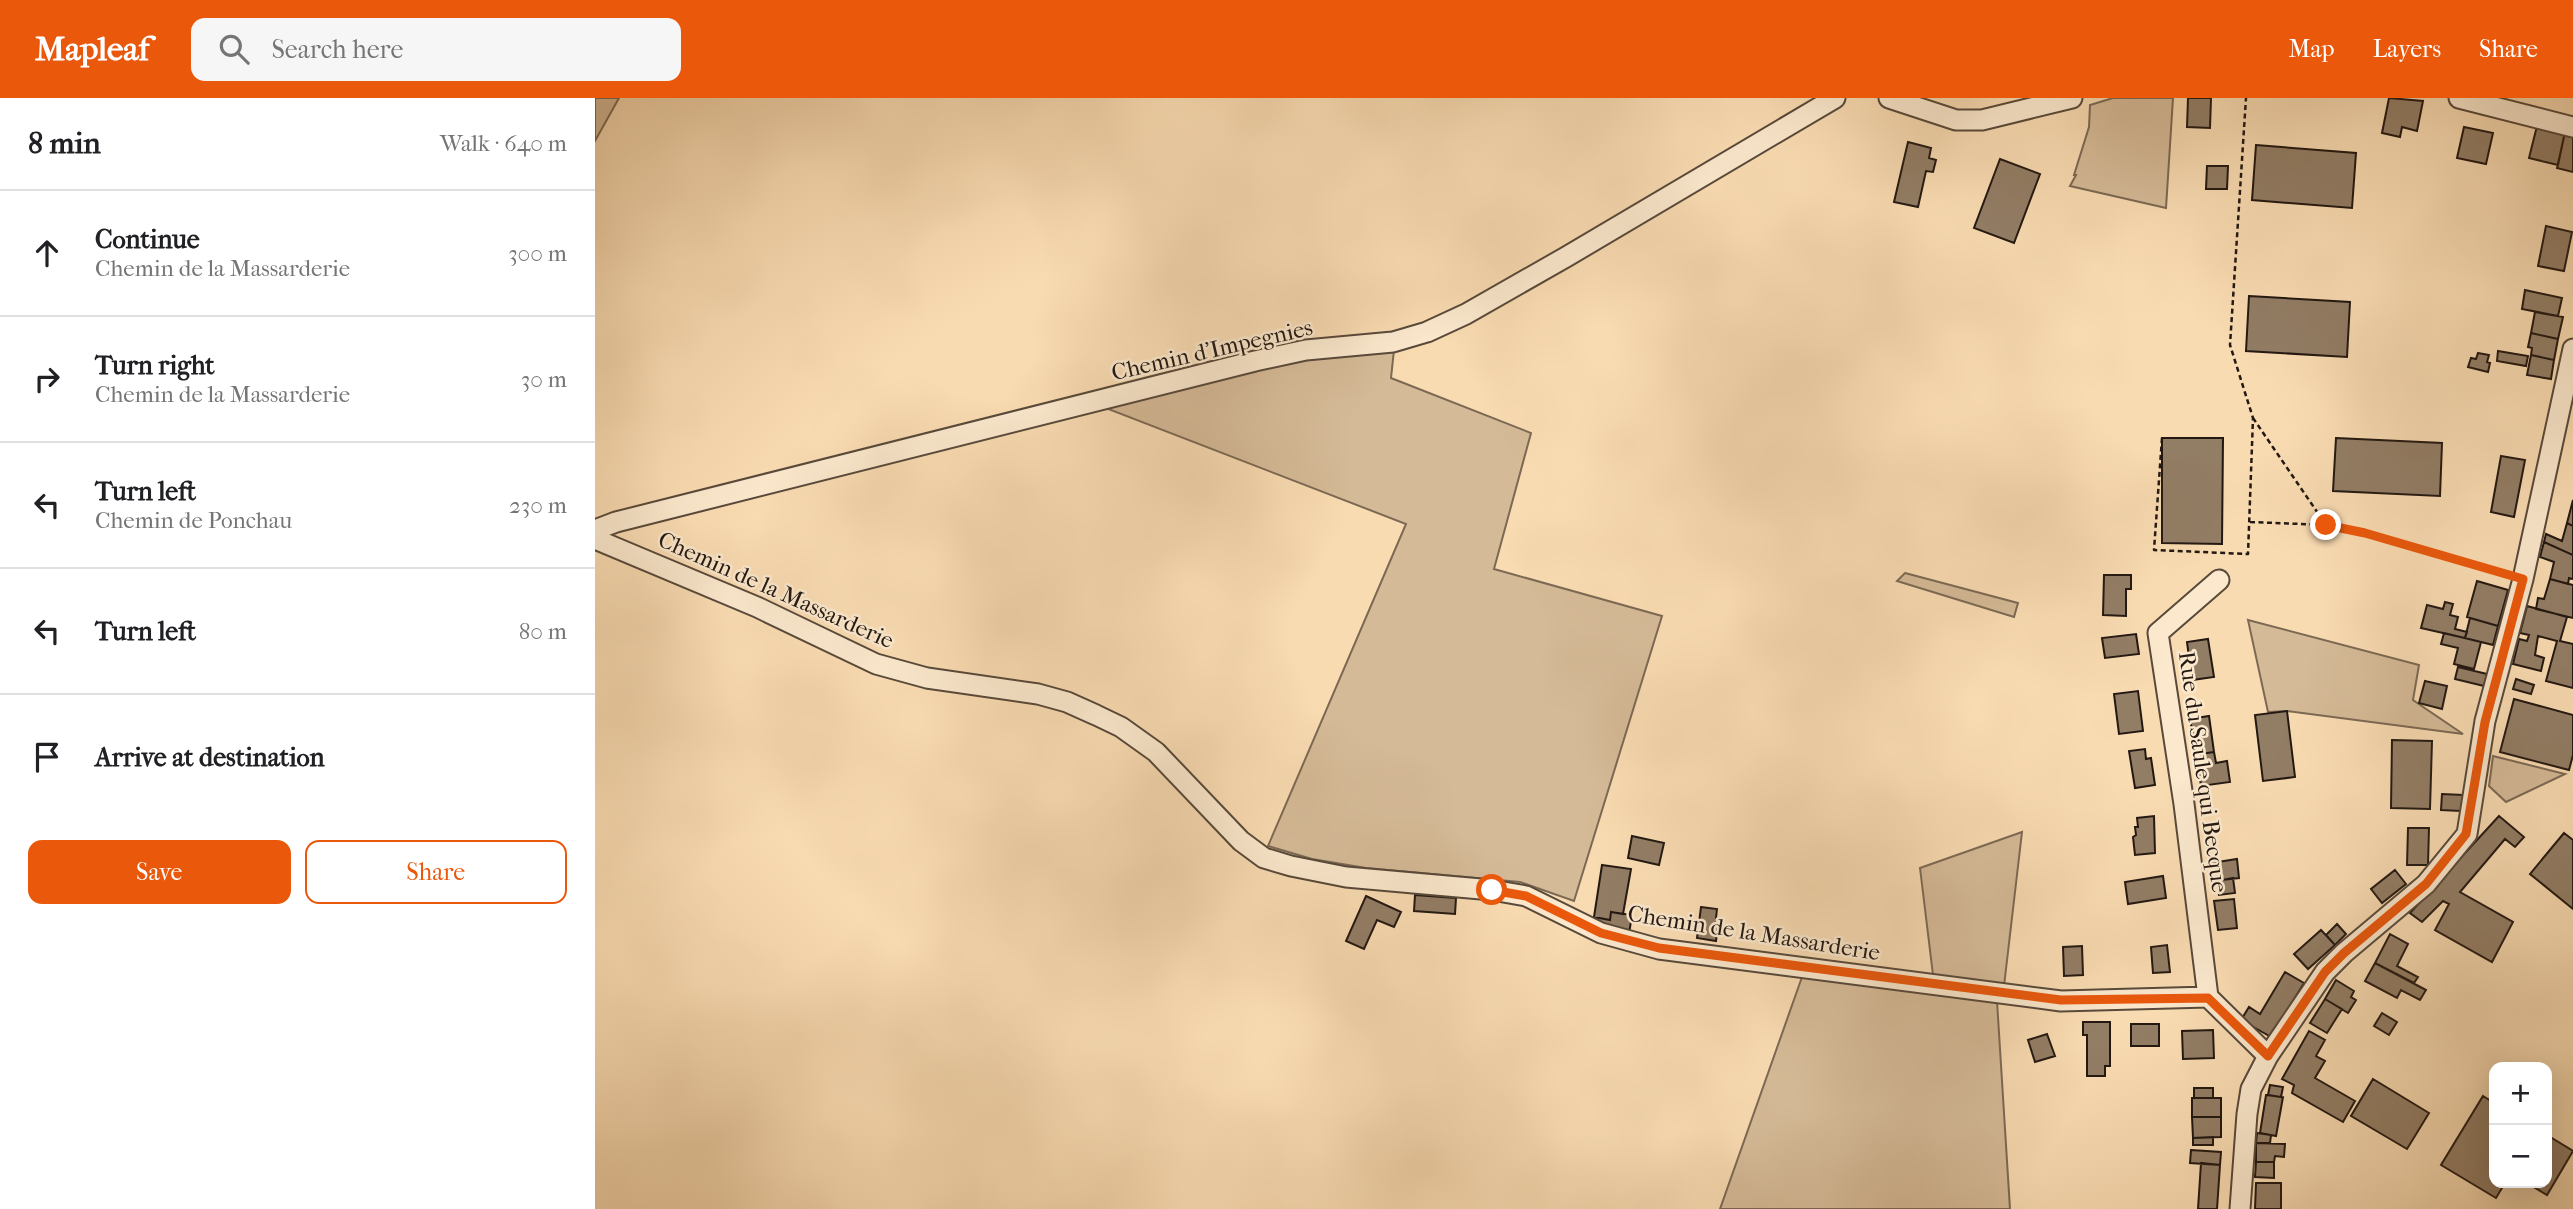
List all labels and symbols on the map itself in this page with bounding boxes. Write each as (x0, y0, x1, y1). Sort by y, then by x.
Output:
street label: Chemin d'Impegnies (1109, 314, 1315, 386)
route end (2310, 509, 2341, 540)
street label: Chemin de la Massarderie (654, 526, 898, 654)
street label: Rue du Saule qui Becque (2173, 650, 2233, 894)
route start (1476, 874, 1507, 905)
street label: Chemin de la Massarderie (1626, 900, 1882, 966)

